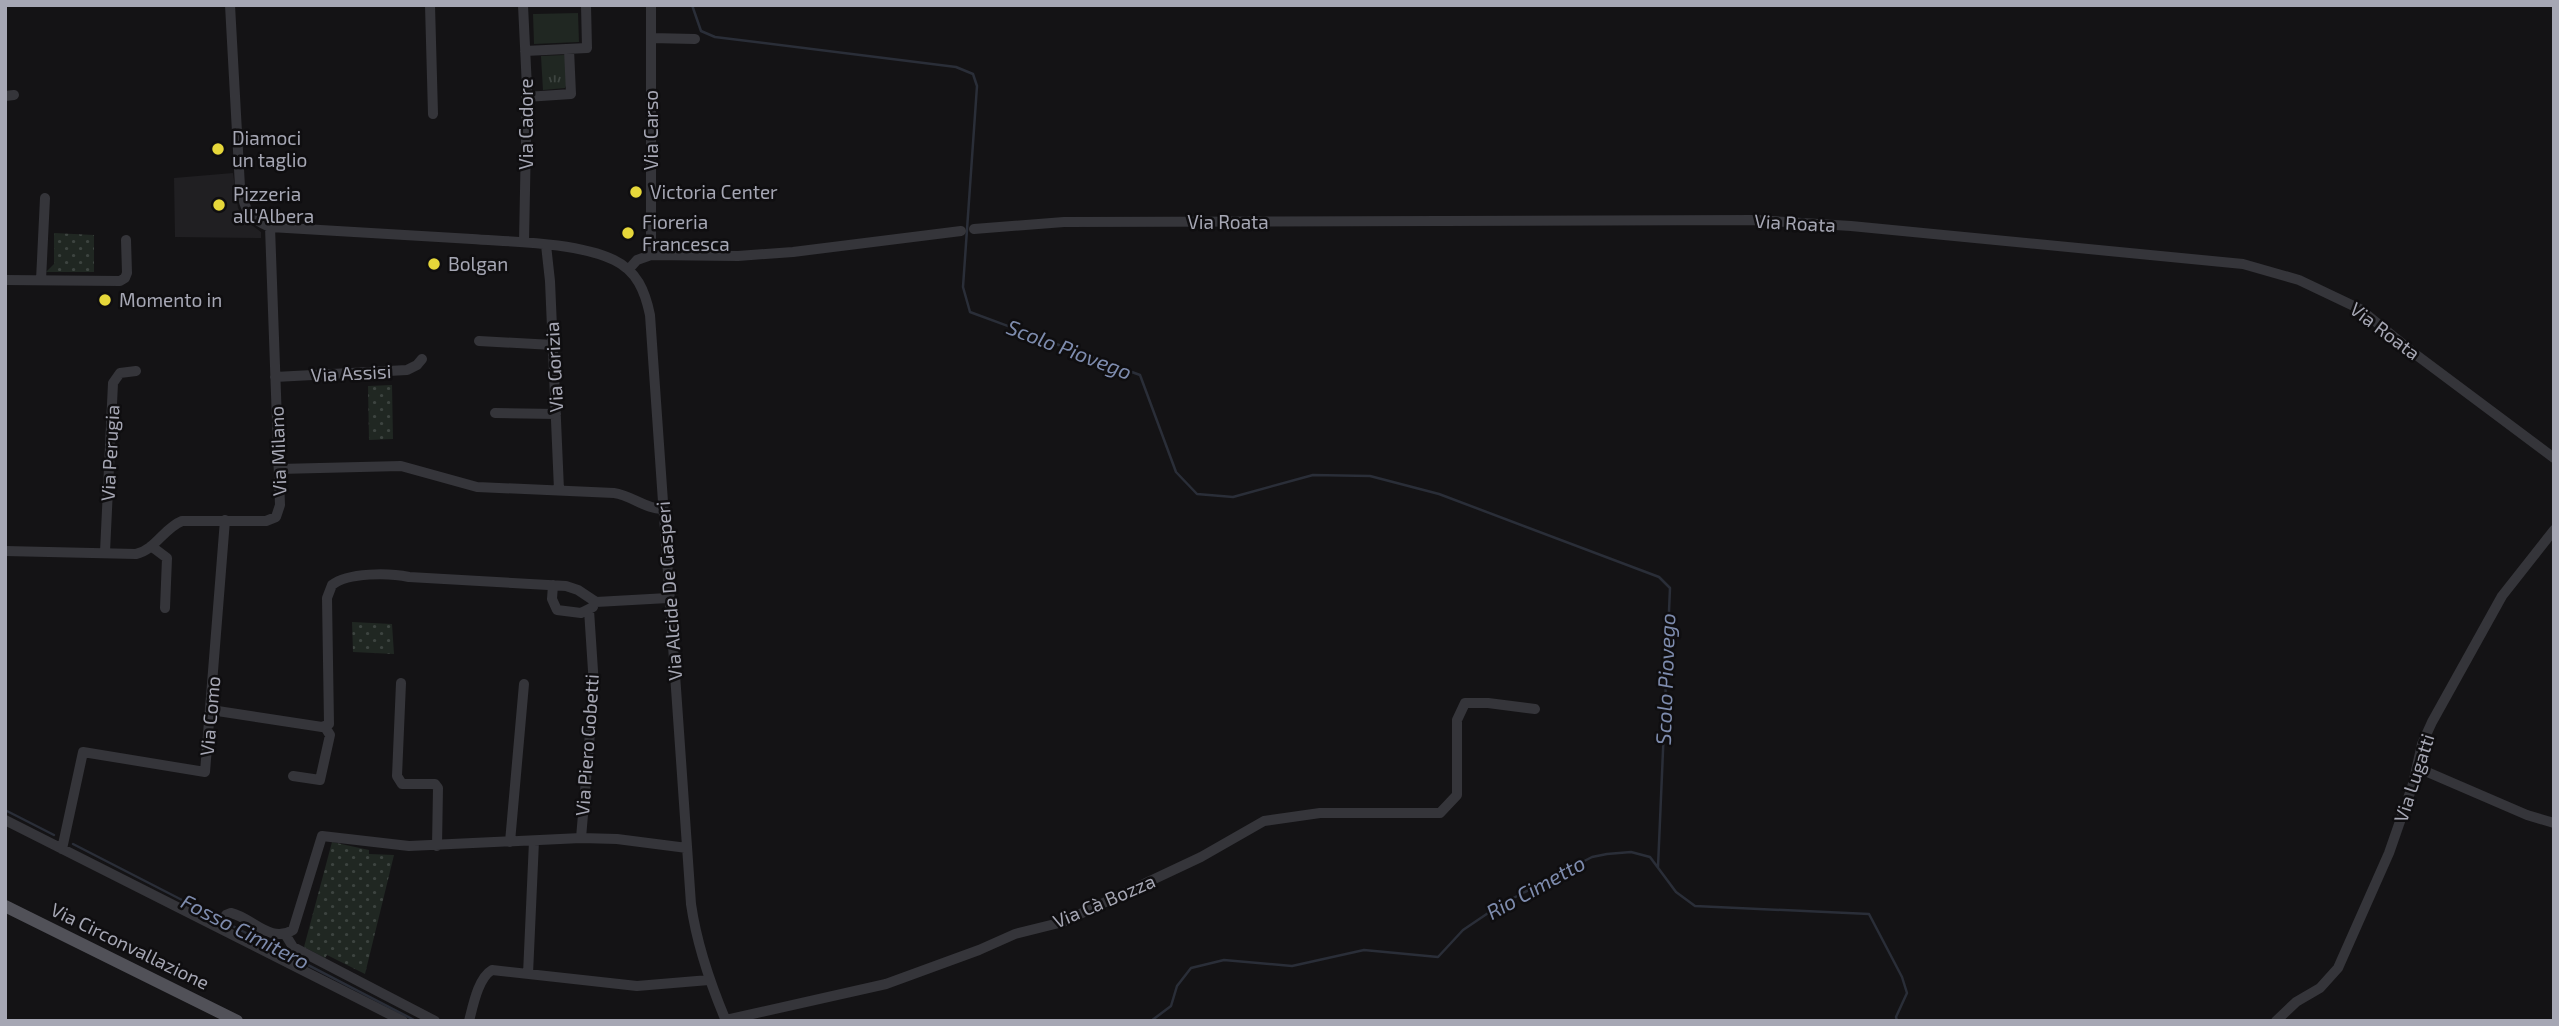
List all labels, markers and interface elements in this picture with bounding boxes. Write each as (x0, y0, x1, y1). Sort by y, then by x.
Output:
street label: Via Cadore (514, 78, 537, 170)
street label: Via Carso (639, 90, 662, 170)
place label: Diamoci un taglio (232, 126, 307, 171)
marker: Diamoci un taglio (210, 141, 226, 157)
place label: Victoria Center (650, 180, 778, 203)
place label: Pizzeria all'Albera (233, 182, 314, 227)
marker: Victoria Center (628, 184, 644, 200)
marker: Pizzeria all'Albera (211, 197, 227, 213)
street label: Via Roata (1754, 209, 1836, 236)
place label: Fioreria Francesca (642, 210, 730, 255)
street label: Via Roata (1187, 210, 1269, 233)
marker: Fioreria Francesca (620, 225, 636, 241)
place label: Bolgan (448, 252, 508, 275)
marker: Bolgan (426, 256, 442, 272)
place label: Momento in (119, 288, 222, 311)
marker: Momento in (97, 292, 113, 308)
street label: Via Roata (2346, 297, 2425, 364)
water label: Scolo Piovego (1004, 313, 1136, 384)
street label: Via Gorizia (540, 321, 567, 413)
street label: Via Assisi (310, 359, 392, 386)
street label: Via Perugia (95, 404, 124, 502)
street label: Via Milano (264, 406, 291, 497)
street label: Via Alcide De Gasperi (651, 500, 686, 682)
water label: Scolo Piovego (1650, 613, 1679, 745)
street label: Via Piero Gobetti (570, 673, 603, 817)
street label: Via Como (195, 675, 224, 757)
street label: Via Lugatti (2388, 731, 2439, 825)
water label: Rio Cimetto (1482, 849, 1589, 924)
street label: Via Cà Bozza (1049, 869, 1158, 932)
water label: Fosso Cimitero (177, 888, 314, 974)
street label: Via Circonvallazione (47, 897, 213, 994)

